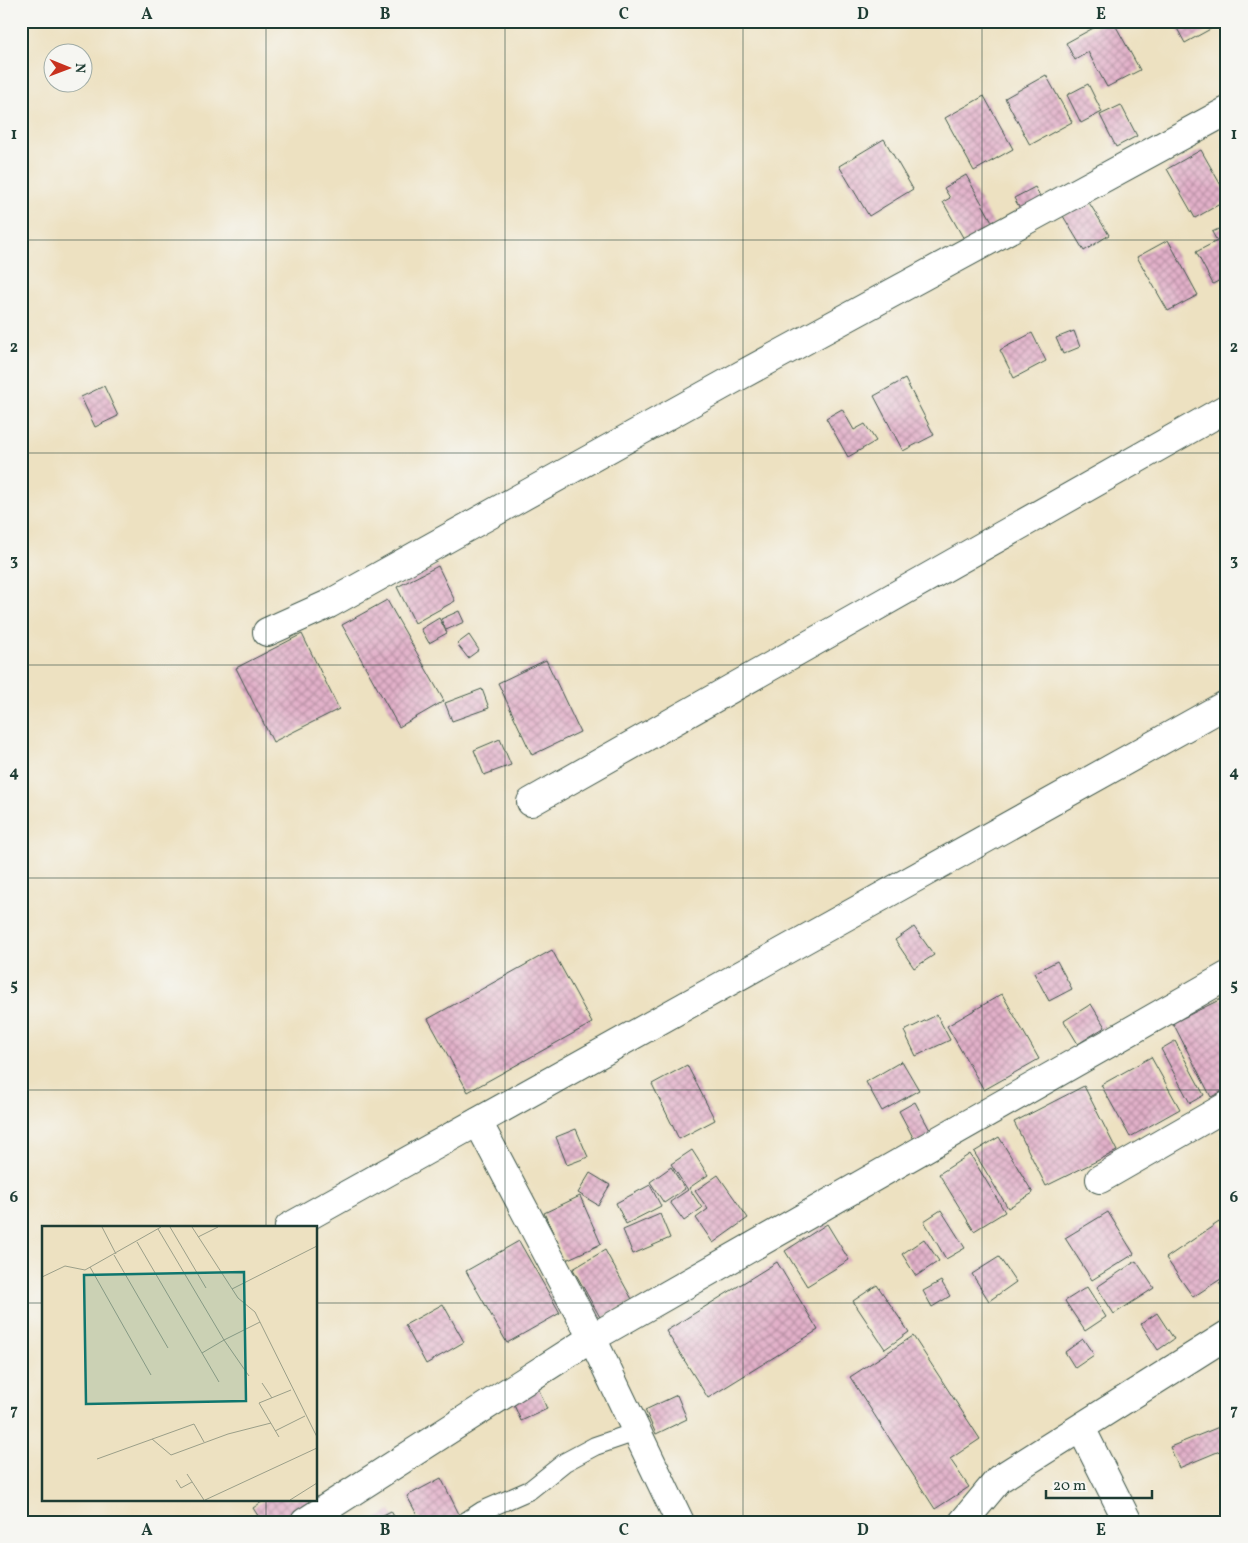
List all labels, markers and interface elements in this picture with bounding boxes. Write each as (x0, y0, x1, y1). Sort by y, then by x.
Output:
text: A (141, 4, 153, 26)
text: B (380, 4, 391, 26)
text: C (619, 4, 629, 26)
text: D (857, 4, 869, 26)
text: E (1096, 4, 1106, 26)
north arrow (42, 42, 92, 92)
text: N (70, 63, 89, 73)
text: 1 (11, 124, 17, 146)
text: 1 (1231, 124, 1237, 146)
text: 2 (10, 337, 18, 359)
text: 2 (1230, 337, 1238, 359)
text: 3 (10, 550, 18, 572)
text: 3 (1230, 550, 1238, 572)
text: 4 (9, 762, 19, 784)
text: 4 (1229, 762, 1239, 784)
text: 5 (10, 975, 18, 997)
text: 5 (1230, 975, 1238, 997)
text: 6 (10, 1187, 19, 1209)
text: 6 (1230, 1187, 1239, 1209)
inset map (42, 1226, 318, 1500)
text: 7 (10, 1400, 18, 1422)
text: 7 (1230, 1400, 1238, 1422)
scale bar (1046, 1468, 1152, 1500)
text: 20 m (1053, 1476, 1086, 1497)
text: A (141, 1520, 153, 1542)
text: B (380, 1520, 391, 1542)
text: C (619, 1520, 629, 1542)
text: D (857, 1520, 869, 1542)
text: E (1096, 1520, 1106, 1542)

